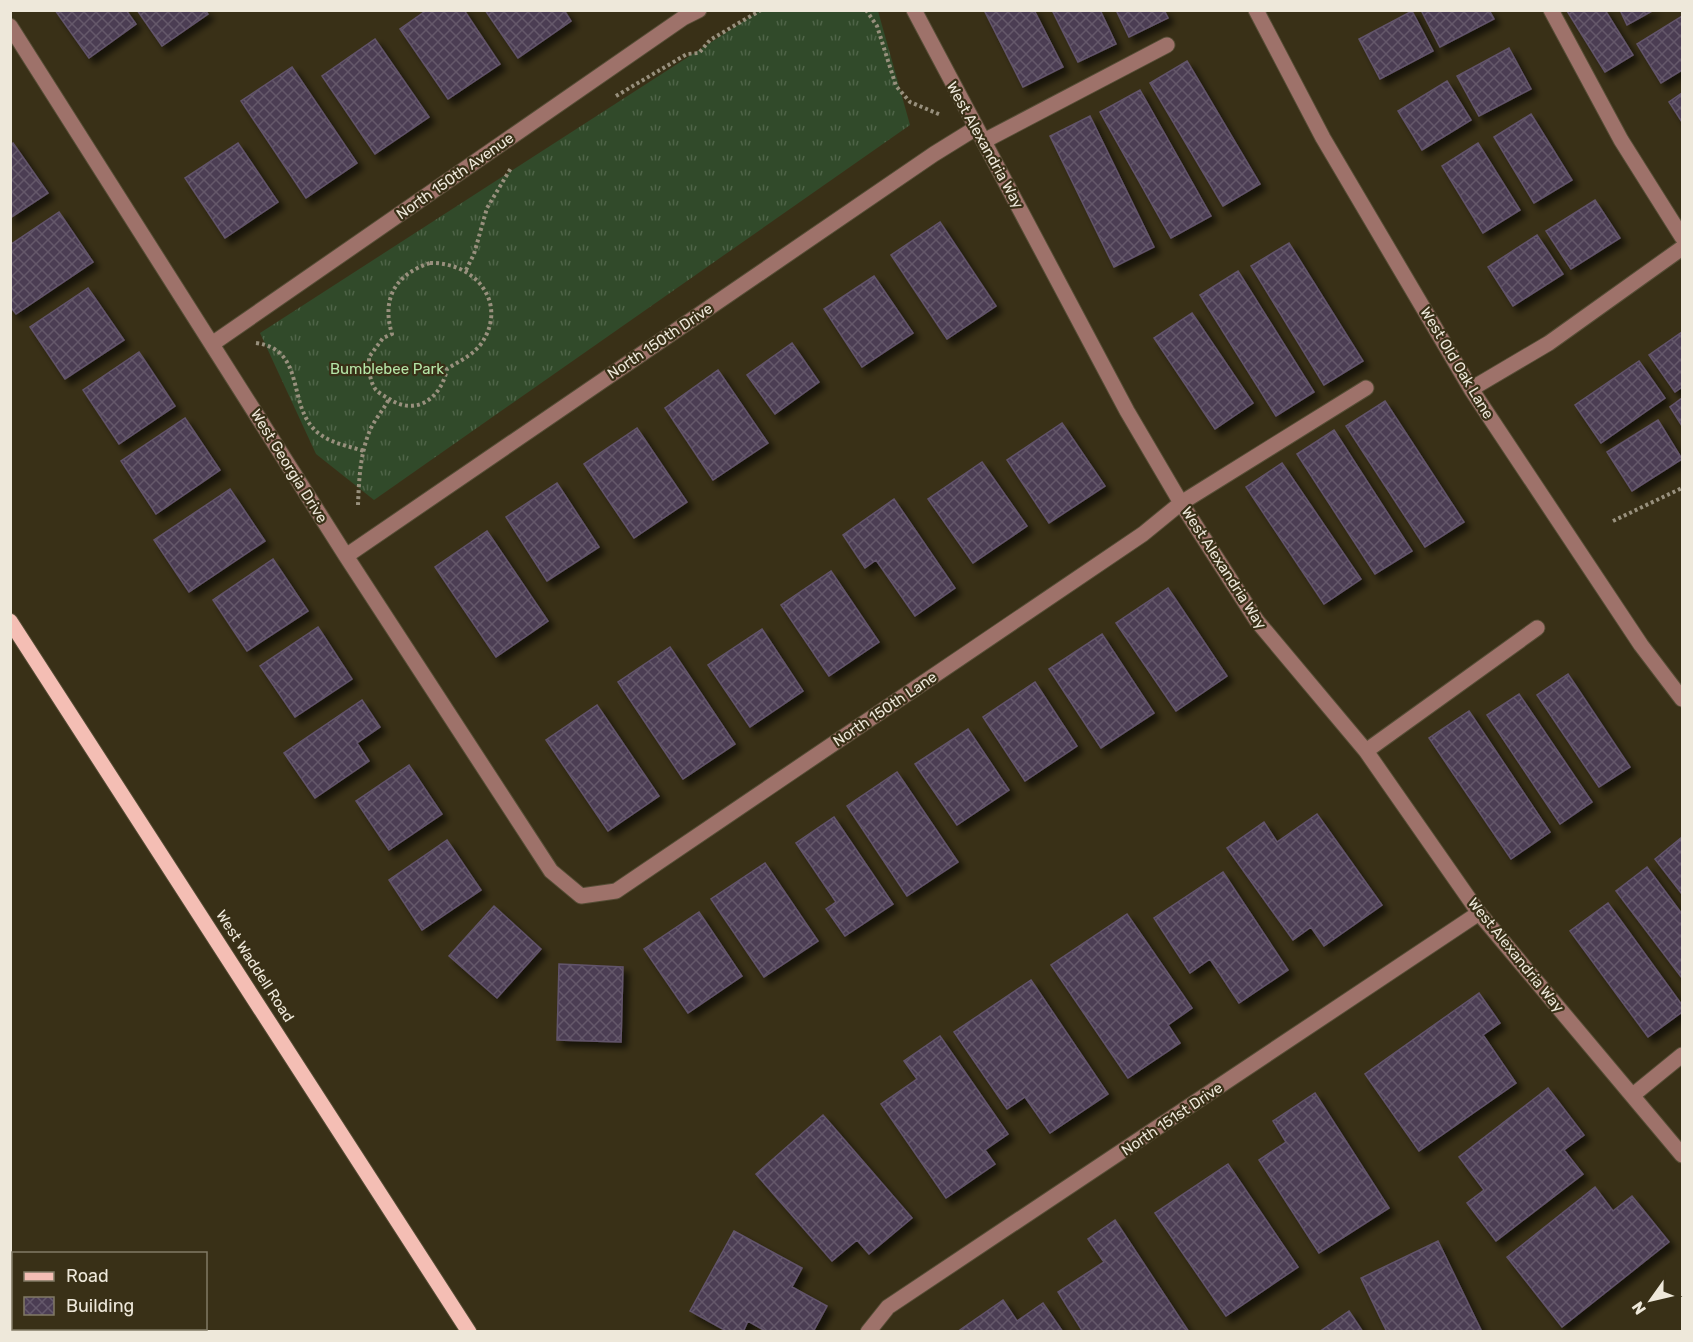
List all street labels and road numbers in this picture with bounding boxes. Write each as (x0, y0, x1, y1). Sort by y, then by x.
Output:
street label: West Alexandria Way (943, 78, 1027, 212)
street label: North 150th Avenue (393, 129, 517, 223)
street label: North 150th Drive (604, 299, 716, 383)
street label: West Old Oak Lane (1416, 304, 1498, 422)
street label: West Georgia Drive (247, 406, 331, 526)
street label: West Alexandria Way (1178, 503, 1270, 633)
street label: North 150th Lane (830, 668, 940, 750)
street label: West Alexandria Way (1464, 894, 1568, 1016)
street label: West Waddell Road (212, 907, 298, 1025)
street label: North 151st Drive (1118, 1078, 1226, 1160)

